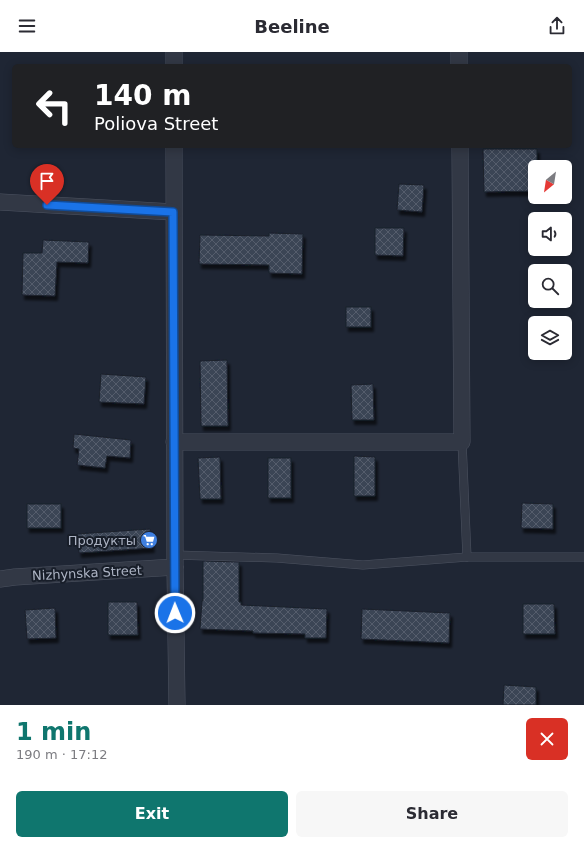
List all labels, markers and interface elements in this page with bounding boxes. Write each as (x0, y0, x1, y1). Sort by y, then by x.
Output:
icon: menu (16, 15, 38, 37)
icon: share (546, 15, 568, 37)
text: Beeline (254, 16, 330, 37)
text: 140 m (94, 79, 191, 112)
icon: left (28, 80, 80, 132)
text: Poliova Street (94, 113, 218, 134)
north arrow (528, 160, 572, 204)
map controls (528, 160, 572, 360)
pin (30, 164, 64, 205)
icon: arrive (36, 170, 58, 192)
button: sound (528, 212, 572, 256)
button: search (528, 264, 572, 308)
button: layers (528, 316, 572, 360)
supermarket icon: Продукты (139, 530, 159, 550)
place label: Продукты (68, 533, 136, 548)
street label: Nizhynska Street (32, 563, 142, 583)
position arrow (154, 592, 196, 634)
text: 1 min (16, 718, 91, 746)
button: close (526, 718, 568, 760)
text: 190 m · 17:12 (16, 747, 107, 762)
button: Exit (16, 791, 288, 837)
button: Share (296, 791, 568, 837)

